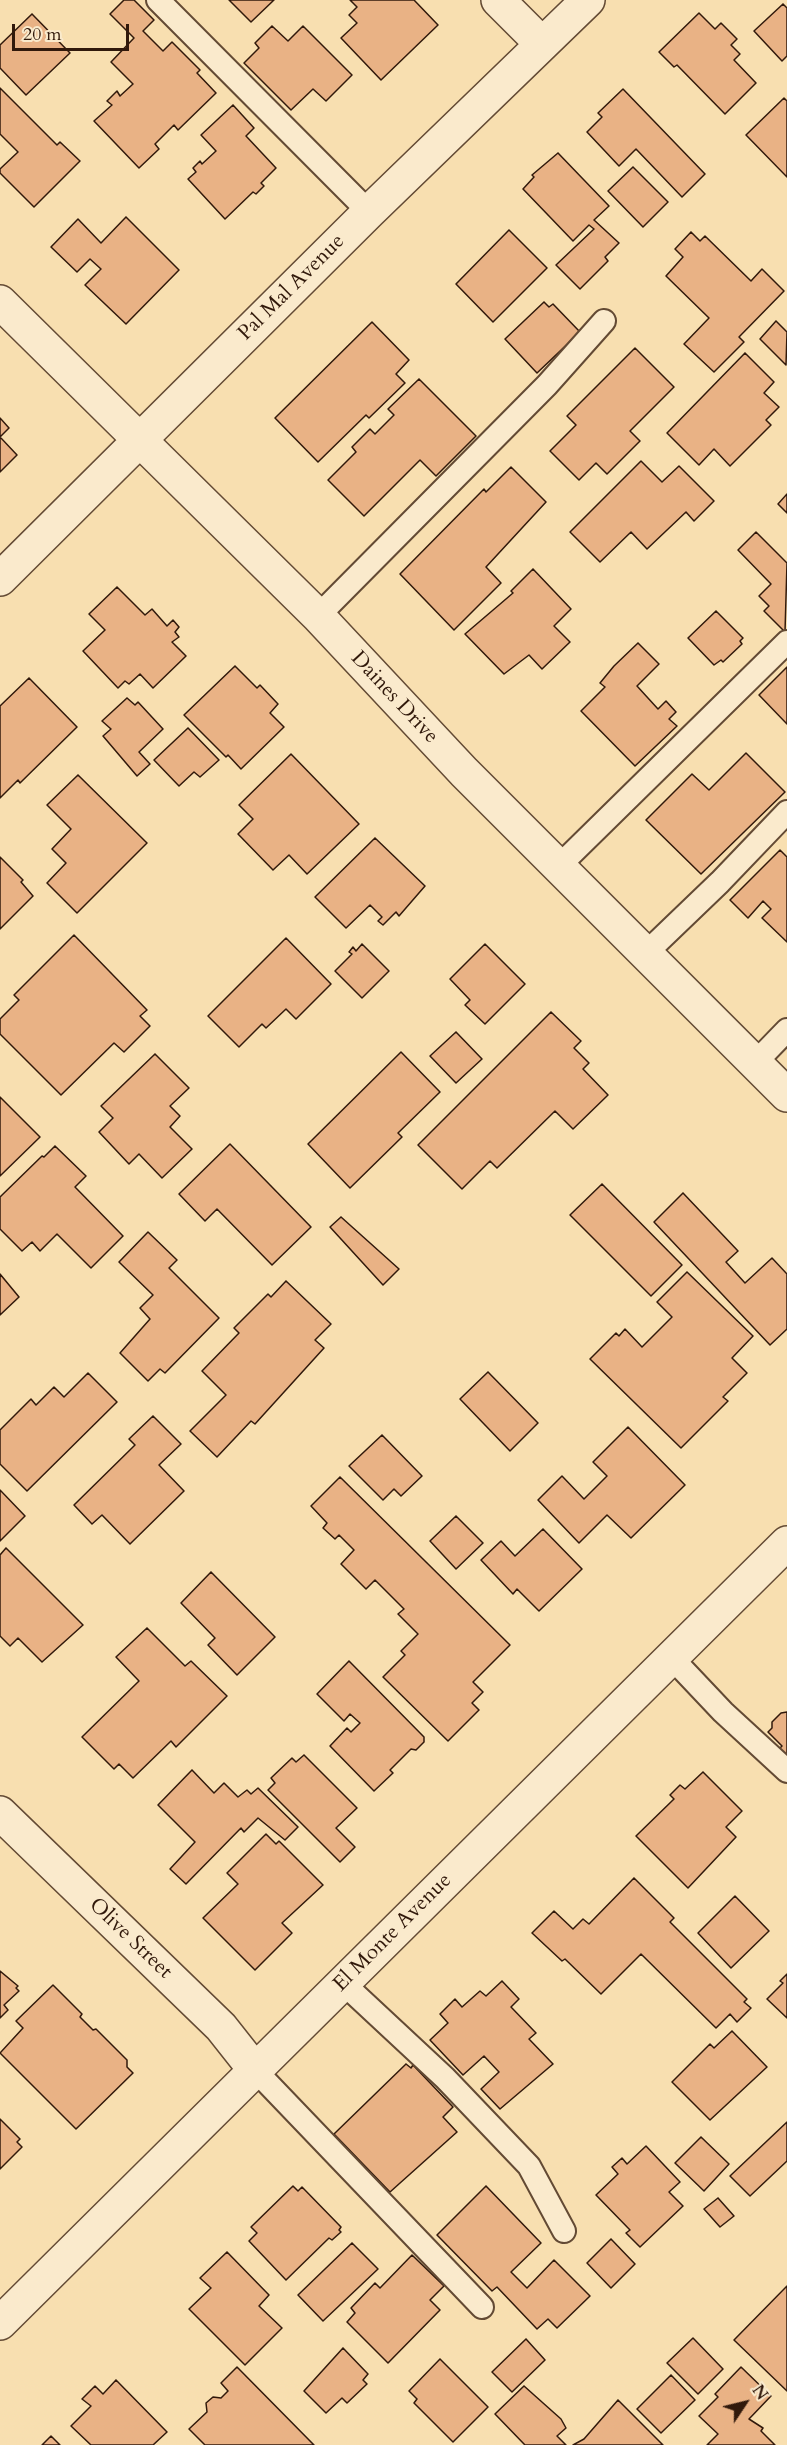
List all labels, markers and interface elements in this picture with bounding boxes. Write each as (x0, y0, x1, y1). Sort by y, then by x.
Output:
scale bar (15, 12, 132, 50)
text: 20 m (23, 22, 62, 47)
street label: Pal Mal Avenue (233, 229, 351, 347)
street label: Daines Drive (345, 647, 443, 749)
street label: El Monte Avenue (329, 1869, 457, 1997)
street label: Olive Street (83, 1893, 177, 1985)
north arrow (715, 2373, 775, 2433)
text: N (747, 2381, 773, 2405)

